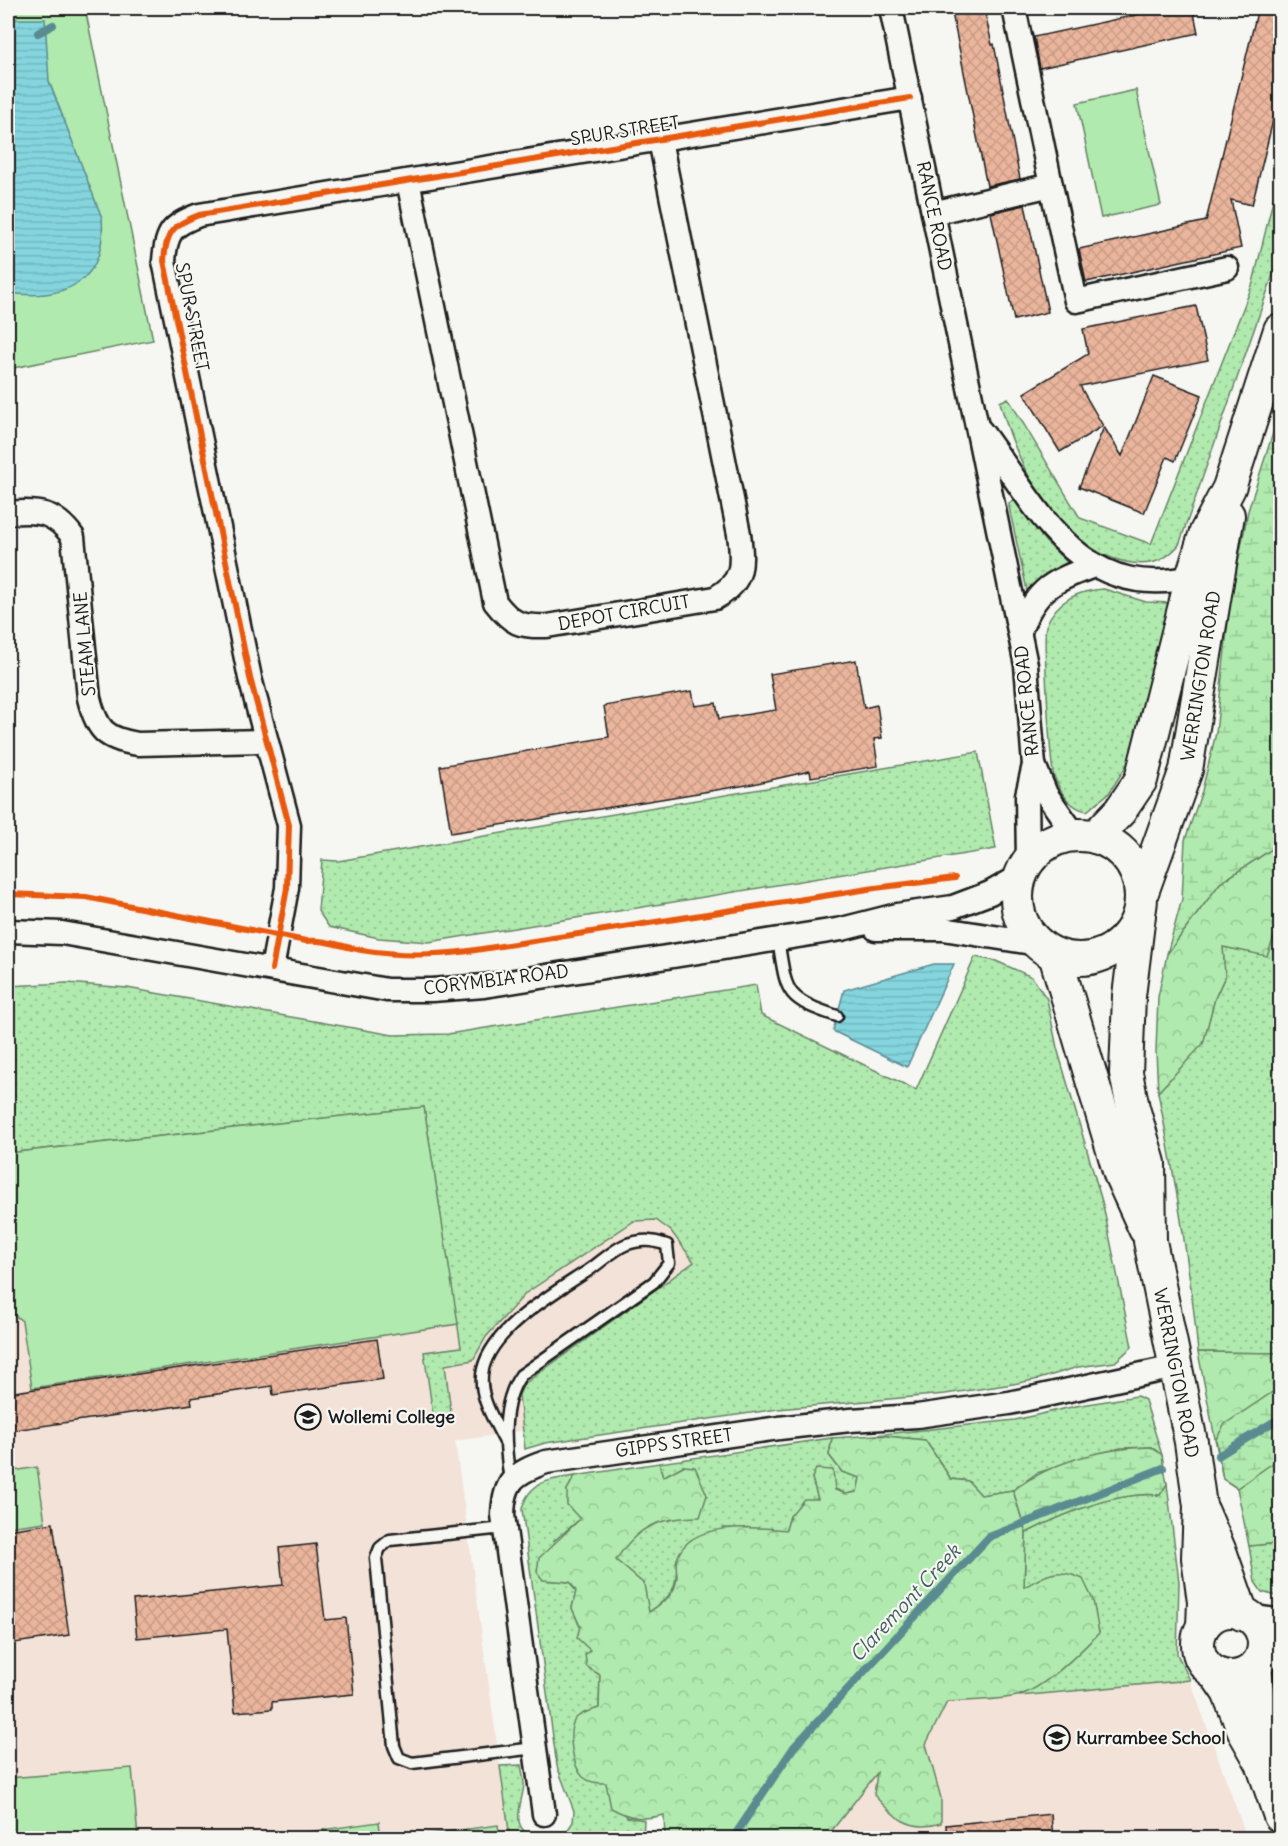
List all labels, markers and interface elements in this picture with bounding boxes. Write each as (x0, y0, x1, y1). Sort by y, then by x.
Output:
street label: SPUR STREET (569, 111, 681, 150)
street label: RANCE ROAD (912, 159, 957, 273)
street label: SPUR STREET (171, 261, 214, 373)
street label: WERRINGTON ROAD (1176, 589, 1225, 763)
street label: DEPOT CIRCUIT (556, 590, 692, 635)
street label: STEAM LANE (68, 591, 101, 697)
street label: RANCE ROAD (1009, 644, 1044, 758)
street label: CORYMBIA ROAD (422, 959, 570, 1000)
street label: WERRINGTON ROAD (1149, 1286, 1204, 1460)
school or university icon: Wollemi College (293, 1402, 323, 1432)
place label: Wollemi College (328, 1405, 455, 1428)
street label: GIPPS STREET (614, 1423, 734, 1462)
water label: Claremont Creek (844, 1537, 967, 1667)
school or university icon: Kurrambee School (1042, 1723, 1072, 1753)
place label: Kurrambee School (1076, 1726, 1225, 1749)

